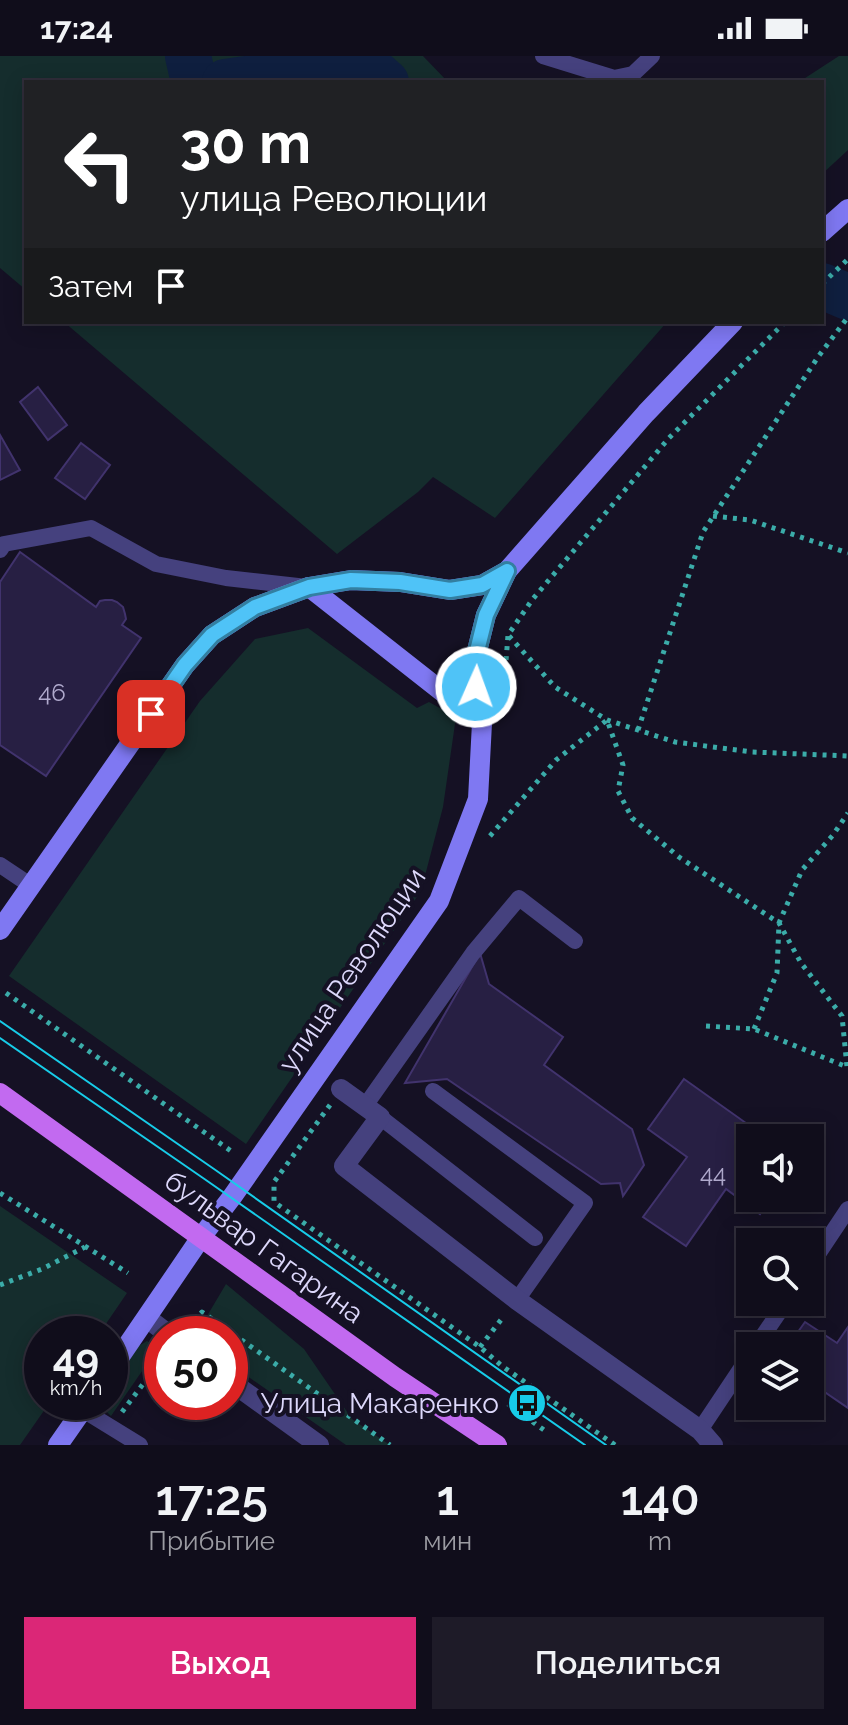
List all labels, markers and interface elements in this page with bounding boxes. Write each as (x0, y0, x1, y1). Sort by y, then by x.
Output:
text: 17:24 (40, 11, 113, 46)
text: 30 m (180, 110, 311, 176)
icon: left (48, 112, 152, 216)
text: улица Революции (180, 177, 487, 219)
icon: arrive (149, 264, 193, 308)
text: Затем (48, 269, 133, 304)
position arrow (434, 645, 518, 729)
house number: 46 (38, 678, 66, 707)
pin (117, 680, 185, 748)
icon: arrive (129, 692, 173, 736)
street label: улица Революции (271, 862, 433, 1078)
map controls (736, 1124, 824, 1420)
button: sound (736, 1124, 824, 1212)
house number: 44 (700, 1159, 726, 1188)
street label: бульвар Гагарина (158, 1164, 370, 1330)
button: search (736, 1228, 824, 1316)
speed limit sign: 50 (144, 1316, 248, 1420)
button: layers (736, 1332, 824, 1420)
text: 49 (53, 1334, 99, 1381)
text: km/h (50, 1376, 102, 1400)
bus stop icon: Улица Макаренко (506, 1382, 548, 1424)
place label: Улица Макаренко (261, 1387, 499, 1420)
text: 17:25 (155, 1470, 268, 1526)
text: 1 (436, 1470, 459, 1526)
text: 140 (620, 1470, 700, 1526)
text: Прибытие (148, 1526, 275, 1556)
text: мин (423, 1526, 472, 1556)
text: m (648, 1526, 672, 1556)
button: Выход (24, 1617, 416, 1709)
button: Поделиться (432, 1617, 824, 1709)

